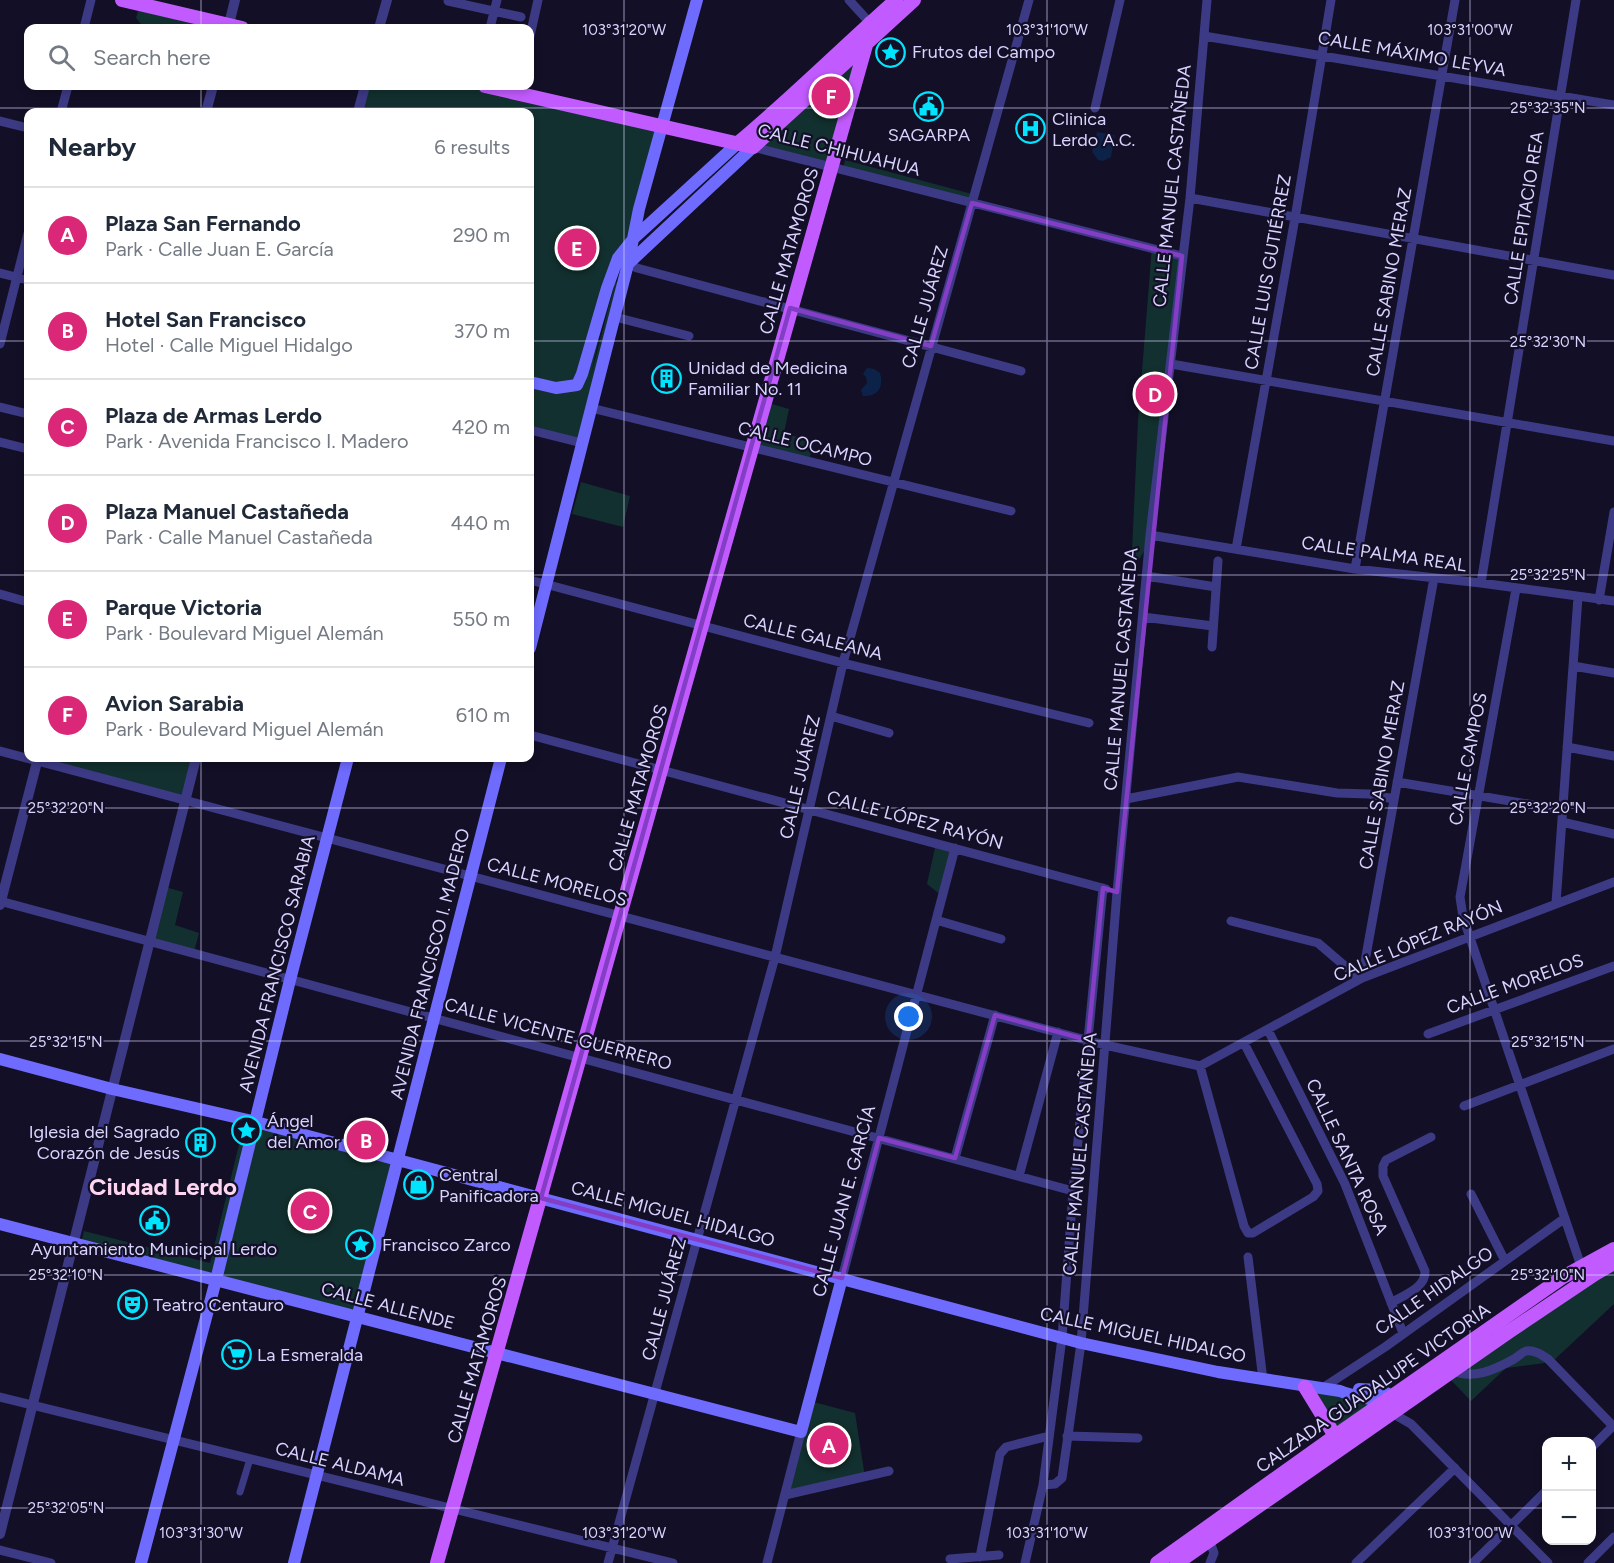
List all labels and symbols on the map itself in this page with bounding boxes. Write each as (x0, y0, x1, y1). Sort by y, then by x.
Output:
text: 103°31'20"W (582, 21, 667, 39)
text: 103°31'10"W (1006, 21, 1089, 39)
text: 103°31'00"W (1427, 21, 1513, 39)
street label: CALLE MÁXIMO LEYVA (1316, 27, 1508, 81)
place icon: Frutos del Campo (875, 36, 907, 68)
place label: Frutos del Campo (912, 41, 1055, 63)
street label: CALLE MANUEL CASTAÑEDA (1148, 64, 1196, 308)
pin: F (812, 74, 850, 118)
public building icon: SAGARPA (913, 90, 945, 122)
text: 25°32'35"N (1510, 99, 1586, 117)
place label: Clinica Lerdo A.C. (1052, 108, 1135, 151)
hospital icon: Clinica Lerdo A.C. (1015, 113, 1047, 145)
street label: CALLE CHIHUAHUA (755, 119, 923, 181)
place label: SAGARPA (888, 124, 970, 146)
street label: CALLE EPITACIO REA (1499, 129, 1549, 307)
street label: CALLE MATAMOROS (755, 165, 823, 337)
street label: CALLE LUIS GUTIÉRREZ (1240, 173, 1296, 371)
street label: CALLE SABINO MERAZ (1362, 186, 1416, 378)
pin: E (558, 226, 596, 270)
street label: CALLE JUÁREZ (897, 243, 953, 371)
text: 25°32'30"N (1510, 333, 1586, 351)
place label: Unidad de Medicina Familiar No. 11 (688, 357, 847, 400)
building icon: Unidad de Medicina Familiar No. 11 (651, 362, 683, 394)
pin: D (1136, 372, 1174, 416)
street label: CALLE OCAMPO (736, 417, 875, 471)
street label: CALLE PALMA REAL (1300, 532, 1468, 577)
street label: CALLE MANUEL CASTAÑEDA (1099, 547, 1143, 791)
text: 25°32'25"N (1510, 566, 1586, 584)
street label: CALLE GALEANA (741, 609, 885, 665)
street label: CALLE SABINO MERAZ (1355, 679, 1409, 871)
street label: CALLE CAMPOS (1444, 691, 1492, 827)
street label: CALLE MATAMOROS (604, 702, 672, 874)
street label: CALLE JUÁREZ (775, 713, 825, 841)
street label: CALLE LÓPEZ RAYÓN (825, 786, 1005, 854)
text: 25°32'20"N (28, 799, 104, 817)
text: 25°32'20"N (1510, 799, 1586, 817)
street label: AVENIDA FRANCISCO I. MADERO (386, 826, 474, 1102)
street label: AVENIDA FRANCISCO SARABIA (234, 833, 320, 1095)
street label: CALLE MORELOS (485, 853, 629, 911)
street label: CALLE LÓPEZ RAYÓN (1330, 895, 1506, 987)
street label: CALLE MORELOS (1444, 949, 1586, 1019)
street label: CALLE VICENTE GUERRERO (442, 993, 674, 1075)
your location (894, 1002, 923, 1031)
street label: CALLE MANUEL CASTAÑEDA (1058, 1032, 1102, 1276)
text: 25°32'15"N (29, 1033, 103, 1051)
text: 25°32'15"N (1511, 1033, 1585, 1051)
street label: CALLE SANTA ROSA (1301, 1075, 1393, 1239)
street label: CALLE JUAN E. GARCÍA (808, 1103, 880, 1299)
place label: Ángel del Amor (267, 1110, 340, 1153)
place icon: Ángel del Amor (230, 1115, 262, 1147)
pin: B (346, 1118, 386, 1162)
place label: Iglesia del Sagrado Corazón de Jesús (29, 1121, 180, 1164)
building icon: Iglesia del Sagrado Corazón de Jesús (185, 1126, 217, 1158)
place label: Central Panificadora (439, 1164, 539, 1207)
shop icon: Central Panificadora (402, 1169, 434, 1201)
district label: Ciudad Lerdo (89, 1172, 237, 1201)
street label: CALLE MIGUEL HIDALGO (569, 1176, 777, 1252)
pin: C (290, 1188, 330, 1234)
public building icon: Ayuntamiento Municipal Lerdo (138, 1204, 170, 1236)
place icon: Francisco Zarco (345, 1229, 377, 1261)
place label: Francisco Zarco (382, 1234, 511, 1256)
street label: CALLE JUÁREZ (637, 1235, 691, 1363)
place label: Ayuntamiento Municipal Lerdo (31, 1238, 277, 1260)
street label: CALLE HIDALGO (1371, 1242, 1497, 1340)
text: 25°32'10"N (29, 1266, 103, 1284)
text: 25°32'10"N (1511, 1266, 1585, 1284)
street label: CALLE MATAMOROS (443, 1274, 511, 1446)
street label: CALLE ALLENDE (319, 1278, 457, 1334)
theatre icon: Teatro Centauro (116, 1289, 148, 1321)
place label: Teatro Centauro (153, 1294, 284, 1316)
street label: CALZADA GUADALUPE VICTORIA (1252, 1299, 1494, 1477)
street label: CALLE MIGUEL HIDALGO (1038, 1302, 1248, 1368)
supermarket icon: La Esmeralda (220, 1339, 252, 1371)
place label: La Esmeralda (257, 1344, 363, 1366)
pin: A (810, 1422, 848, 1468)
street label: CALLE ALDAMA (273, 1437, 407, 1491)
text: 25°32'05"N (28, 1499, 104, 1517)
text: 103°31'30"W (159, 1524, 244, 1542)
text: 103°31'20"W (582, 1524, 667, 1542)
text: 103°31'10"W (1006, 1524, 1089, 1542)
text: 103°31'00"W (1427, 1524, 1513, 1542)

